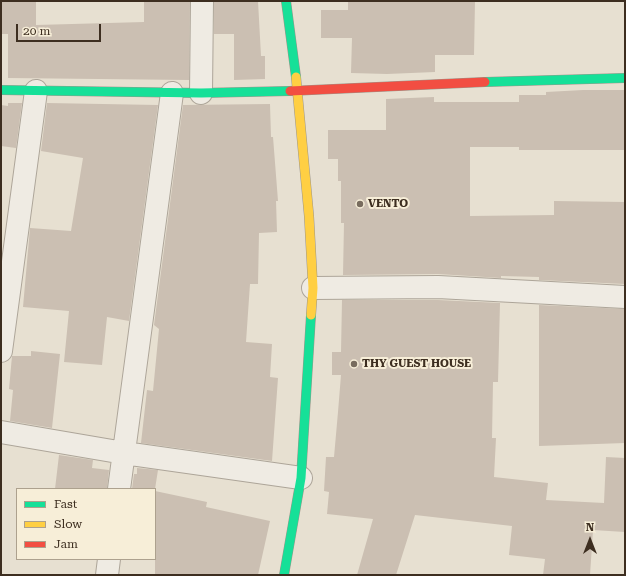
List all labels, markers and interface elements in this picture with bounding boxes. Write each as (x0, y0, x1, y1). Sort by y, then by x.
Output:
scale bar (18, 16, 103, 42)
text: 20 m (23, 24, 50, 38)
place label: VENTO (368, 197, 408, 211)
marker: VENTO (355, 199, 365, 209)
place label: THY GUEST HOUSE (362, 357, 471, 371)
marker: THY GUEST HOUSE (349, 359, 359, 369)
legend (16, 488, 156, 560)
text: Fast (54, 497, 77, 511)
text: Slow (54, 517, 82, 531)
north arrow (570, 520, 610, 560)
text: N (586, 521, 594, 534)
text: Jam (54, 537, 78, 551)

